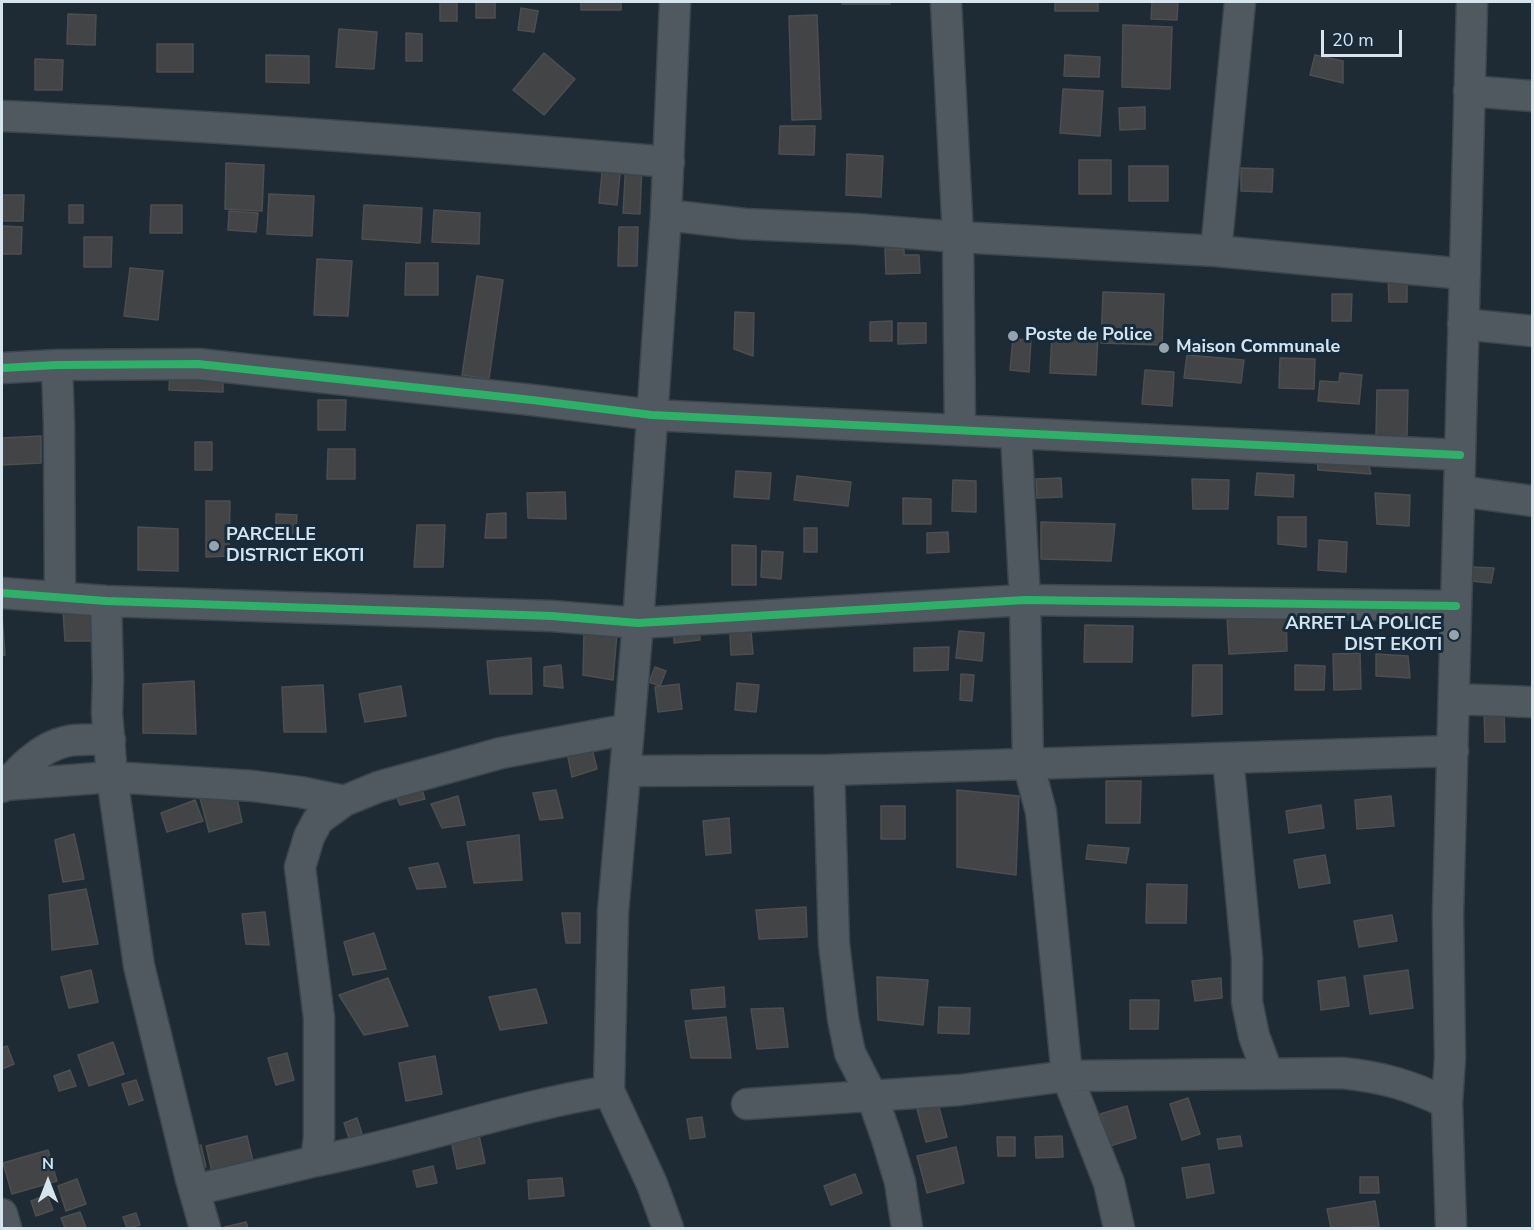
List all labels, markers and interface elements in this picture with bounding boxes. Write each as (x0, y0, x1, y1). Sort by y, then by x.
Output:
scale bar (1324, 18, 1405, 56)
text: 20 m (1332, 28, 1374, 52)
place label: Poste de Police (1025, 325, 1152, 347)
marker: Poste de Police (1006, 329, 1020, 343)
place label: Maison Communale (1176, 337, 1340, 359)
marker: Maison Communale (1157, 341, 1171, 355)
place label: PARCELLE DISTRICT EKOTI (226, 525, 364, 568)
marker: PARCELLE DISTRICT EKOTI (207, 539, 221, 553)
place label: ARRET LA POLICE DIST EKOTI (1285, 614, 1442, 656)
marker: ARRET LA POLICE DIST EKOTI (1447, 628, 1461, 642)
north arrow (18, 1152, 78, 1212)
text: N (42, 1153, 54, 1175)

